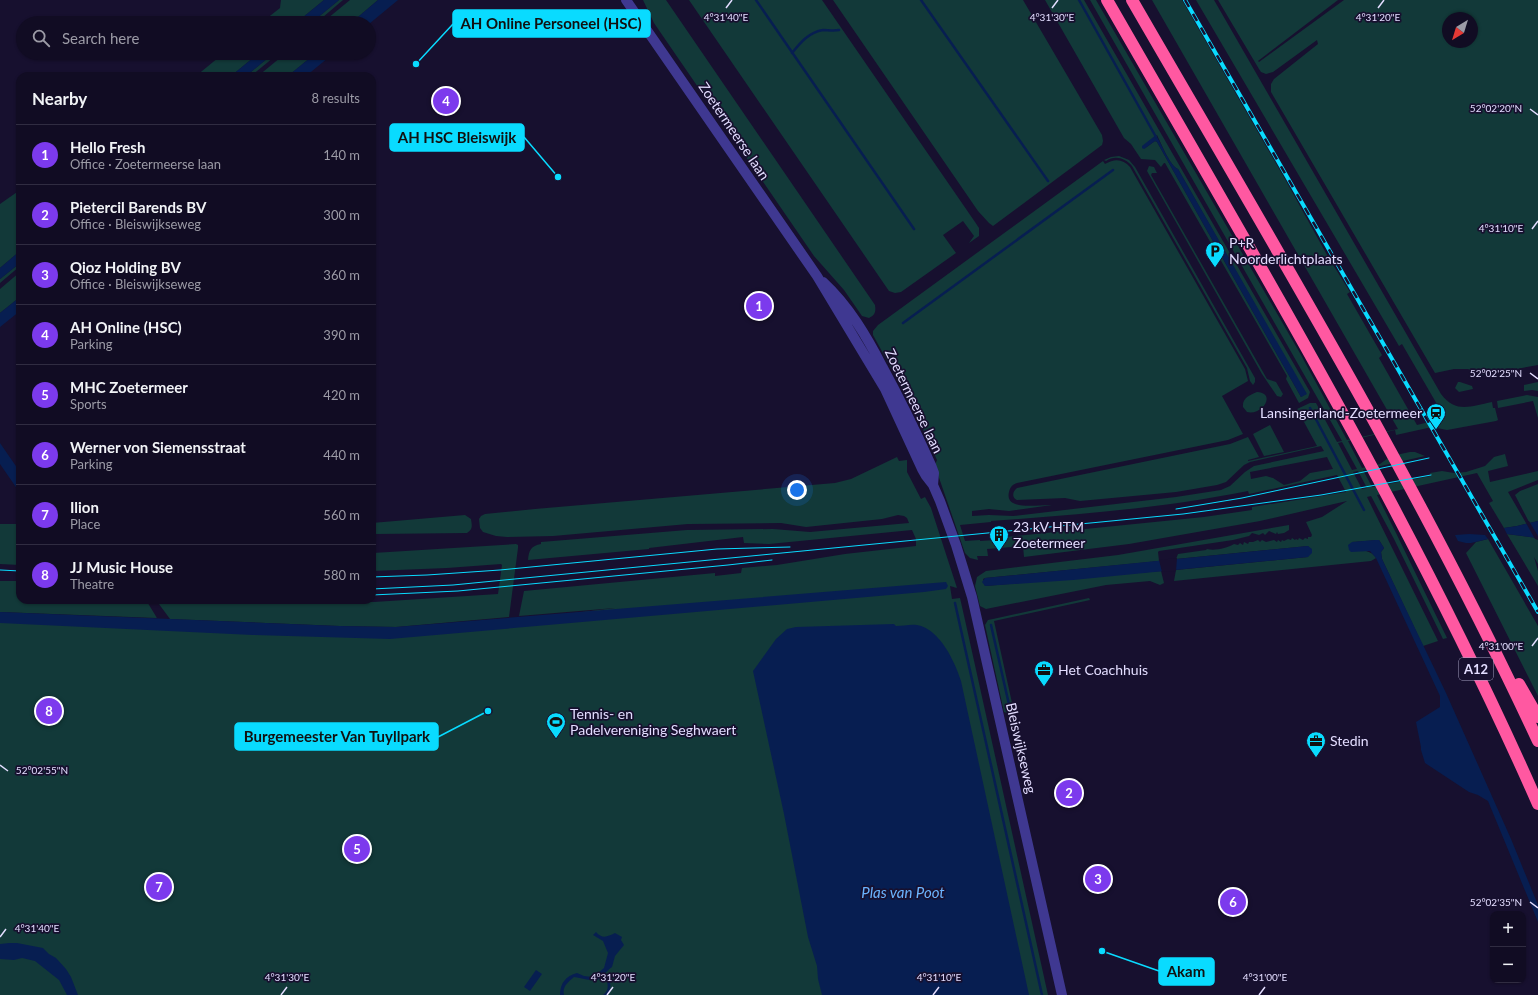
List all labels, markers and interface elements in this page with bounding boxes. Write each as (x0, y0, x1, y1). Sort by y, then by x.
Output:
callout: AH Online Personeel (HSC) (453, 10, 650, 37)
text: 4°31'40"E (704, 11, 749, 23)
text: 4°31'30"E (1030, 11, 1075, 23)
text: 4°31'20"E (1356, 11, 1401, 23)
north arrow (1442, 12, 1478, 48)
text: AH Online Personeel (HSC) (459, 14, 642, 32)
search box (16, 16, 376, 60)
icon: search (30, 27, 52, 49)
text: Search here (62, 29, 139, 47)
street label: Zoetermeerse laan (695, 79, 773, 183)
pin: 4 (433, 86, 459, 116)
text: Nearby (32, 88, 87, 109)
text: 8 results (312, 90, 360, 106)
text: 52°02'20"N (1470, 102, 1522, 114)
callout: AH HSC Bleiswijk (390, 124, 524, 151)
text: AH HSC Bleiswijk (397, 128, 517, 146)
text: Hello Fresh (70, 138, 145, 156)
text: 1 (41, 147, 49, 163)
text: 140 m (323, 147, 360, 163)
text: Office · Zoetermeerse laan (70, 156, 221, 172)
text: Pietercil Barends BV (70, 198, 206, 216)
text: 2 (41, 207, 49, 223)
text: 300 m (323, 207, 360, 223)
text: Office · Bleiswijkseweg (70, 216, 201, 232)
text: 4°31'10"E (1479, 222, 1524, 234)
place label: P+R Noorderlichtplaats (1229, 234, 1343, 267)
parking icon: P+R Noorderlichtplaats (1204, 240, 1226, 268)
text: Qioz Holding BV (70, 258, 181, 276)
text: 3 (41, 267, 49, 283)
text: 360 m (323, 267, 360, 283)
text: Office · Bleiswijkseweg (70, 276, 201, 292)
pin: 1 (746, 291, 772, 321)
text: AH Online (HSC) (70, 318, 182, 336)
text: 4 (41, 327, 49, 343)
text: 390 m (323, 327, 360, 343)
text: Parking (70, 336, 113, 352)
street label: Zoetermeerse laan (882, 346, 947, 456)
text: 52°02'25"N (1470, 367, 1522, 379)
text: MHC Zoetermeer (70, 378, 188, 396)
text: 5 (41, 387, 49, 403)
text: 420 m (323, 387, 360, 403)
text: Sports (70, 396, 107, 412)
station icon: Lansingerland-Zoetermeer (1425, 402, 1447, 430)
place label: Lansingerland-Zoetermeer (1260, 404, 1422, 421)
text: Werner von Siemensstraat (70, 438, 246, 456)
text: 6 (41, 447, 49, 463)
text: 440 m (323, 447, 360, 463)
text: Parking (70, 456, 113, 472)
your location (787, 480, 807, 500)
text: Ilion (70, 498, 99, 516)
text: 7 (41, 507, 49, 523)
text: 560 m (323, 507, 360, 523)
text: Place (70, 516, 100, 532)
place label: 23 kV HTM Zoetermeer (1013, 518, 1085, 551)
building icon: 23 kV HTM Zoetermeer (988, 524, 1010, 552)
text: JJ Music House (70, 558, 173, 576)
text: 8 (41, 567, 49, 583)
text: 580 m (323, 567, 360, 583)
text: Theatre (70, 576, 114, 592)
text: 4°31'00"E (1479, 640, 1524, 652)
road number: A12 (1459, 658, 1493, 680)
office icon: Het Coachhuis (1033, 659, 1055, 687)
place label: Het Coachhuis (1058, 661, 1148, 678)
pin: 8 (36, 696, 62, 726)
street label: Bleiswijkseweg (1003, 701, 1040, 795)
place label: Tennis- en Padelvereniging Seghwaert (570, 705, 736, 738)
sports icon: Tennis- en Padelvereniging Seghwaert (545, 711, 567, 739)
callout: Burgemeester Van Tuyllpark (235, 723, 438, 750)
text: Burgemeester Van Tuyllpark (244, 727, 431, 745)
office icon: Stedin (1305, 730, 1327, 758)
place label: Stedin (1330, 732, 1369, 749)
text: 52°02'55"N (16, 764, 68, 776)
pin: 2 (1056, 778, 1082, 808)
pin: 5 (344, 834, 370, 864)
pin: 3 (1085, 864, 1111, 894)
pin: 7 (146, 872, 172, 902)
water label: Plas van Poot (861, 883, 945, 901)
pin: 6 (1220, 887, 1246, 917)
text: 52°02'35"N (1470, 896, 1522, 908)
map controls (1490, 911, 1526, 983)
button: + (1490, 911, 1526, 947)
text: 4°31'40"E (15, 922, 60, 934)
button: − (1490, 947, 1526, 983)
callout: Akam (1159, 958, 1214, 985)
text: Akam (1166, 962, 1205, 980)
text: 4°31'30"E (265, 971, 310, 983)
text: 4°31'20"E (591, 971, 636, 983)
text: 4°31'10"E (917, 971, 962, 983)
text: 4°31'00"E (1243, 971, 1288, 983)

